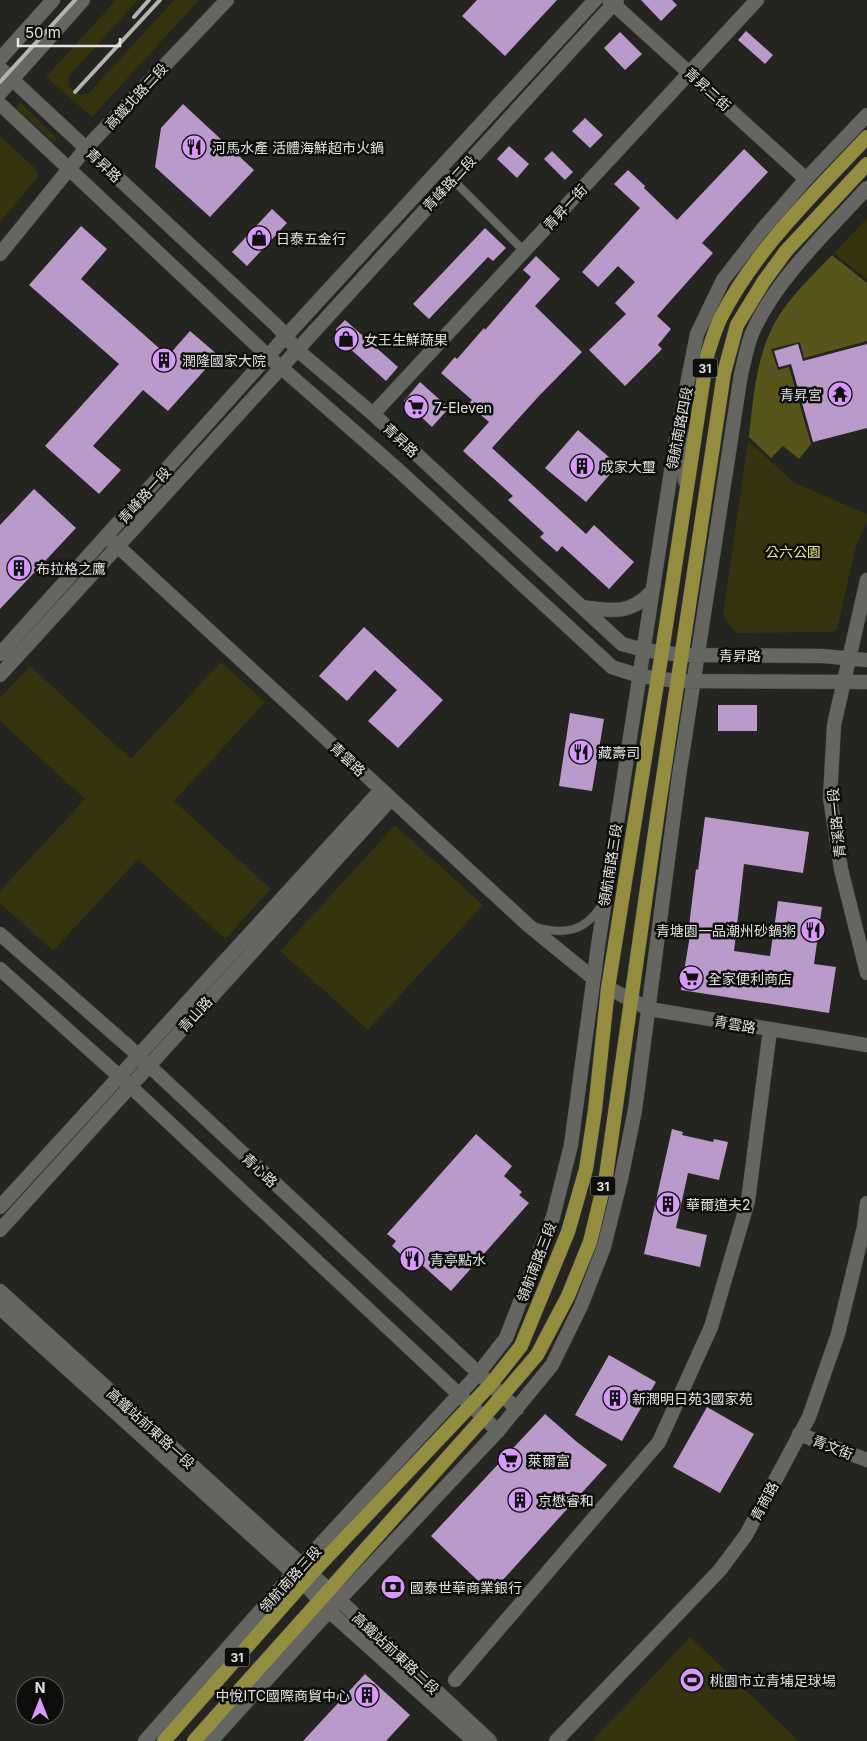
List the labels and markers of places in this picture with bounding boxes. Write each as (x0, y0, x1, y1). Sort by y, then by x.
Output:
restaurant icon: 河馬水產 活體海鮮超市火鍋 (181, 134, 207, 160)
place label: 河馬水產 活體海鮮超市火鍋 (212, 139, 384, 156)
shop icon: 日泰五金行 (246, 225, 272, 251)
place label: 日泰五金行 (276, 230, 346, 247)
shop icon: 女王生鮮蔬果 (333, 326, 359, 352)
place label: 女王生鮮蔬果 (364, 331, 448, 348)
building icon: 潤隆國家大院 (151, 347, 177, 373)
place label: 潤隆國家大院 (182, 352, 266, 369)
temple icon: 青昇宮 (827, 381, 853, 407)
place label: 青昇宮 (780, 386, 822, 403)
supermarket icon: 7-Eleven (403, 394, 429, 420)
place label: 7-Eleven (434, 399, 492, 416)
building icon: 成家大璽 (569, 453, 595, 479)
place label: 成家大璽 (600, 458, 656, 475)
building icon: 布拉格之鷹 (6, 555, 32, 581)
place label: 布拉格之鷹 (36, 560, 106, 577)
restaurant icon: 藏壽司 (568, 739, 594, 765)
place label: 藏壽司 (598, 744, 640, 761)
restaurant icon: 青塘園一品潮州砂鍋粥 (800, 917, 826, 943)
place label: 青塘園一品潮州砂鍋粥 (656, 922, 796, 939)
supermarket icon: 全家便利商店 (678, 965, 704, 991)
place label: 全家便利商店 (708, 970, 792, 987)
building icon: 華爾道夫2 (655, 1191, 681, 1217)
place label: 華爾道夫2 (686, 1196, 751, 1213)
restaurant icon: 青亭點水 (399, 1246, 425, 1272)
place label: 青亭點水 (430, 1251, 486, 1268)
building icon: 新潤明日苑3國家苑 (602, 1385, 628, 1411)
place label: 新潤明日苑3國家苑 (632, 1390, 753, 1407)
supermarket icon: 萊爾富 (497, 1447, 523, 1473)
place label: 萊爾富 (528, 1452, 570, 1469)
building icon: 京懋睿和 (507, 1487, 533, 1513)
place label: 京懋睿和 (538, 1492, 594, 1509)
bank icon: 國泰世華商業銀行 (380, 1574, 406, 1600)
place label: 國泰世華商業銀行 (410, 1579, 522, 1596)
sports icon: 桃園市立青埔足球場 (679, 1667, 705, 1693)
place label: 桃園市立青埔足球場 (710, 1672, 836, 1689)
building icon: 中悅ITC國際商貿中心 (354, 1682, 380, 1708)
place label: 中悅ITC國際商貿中心 (215, 1687, 350, 1704)

